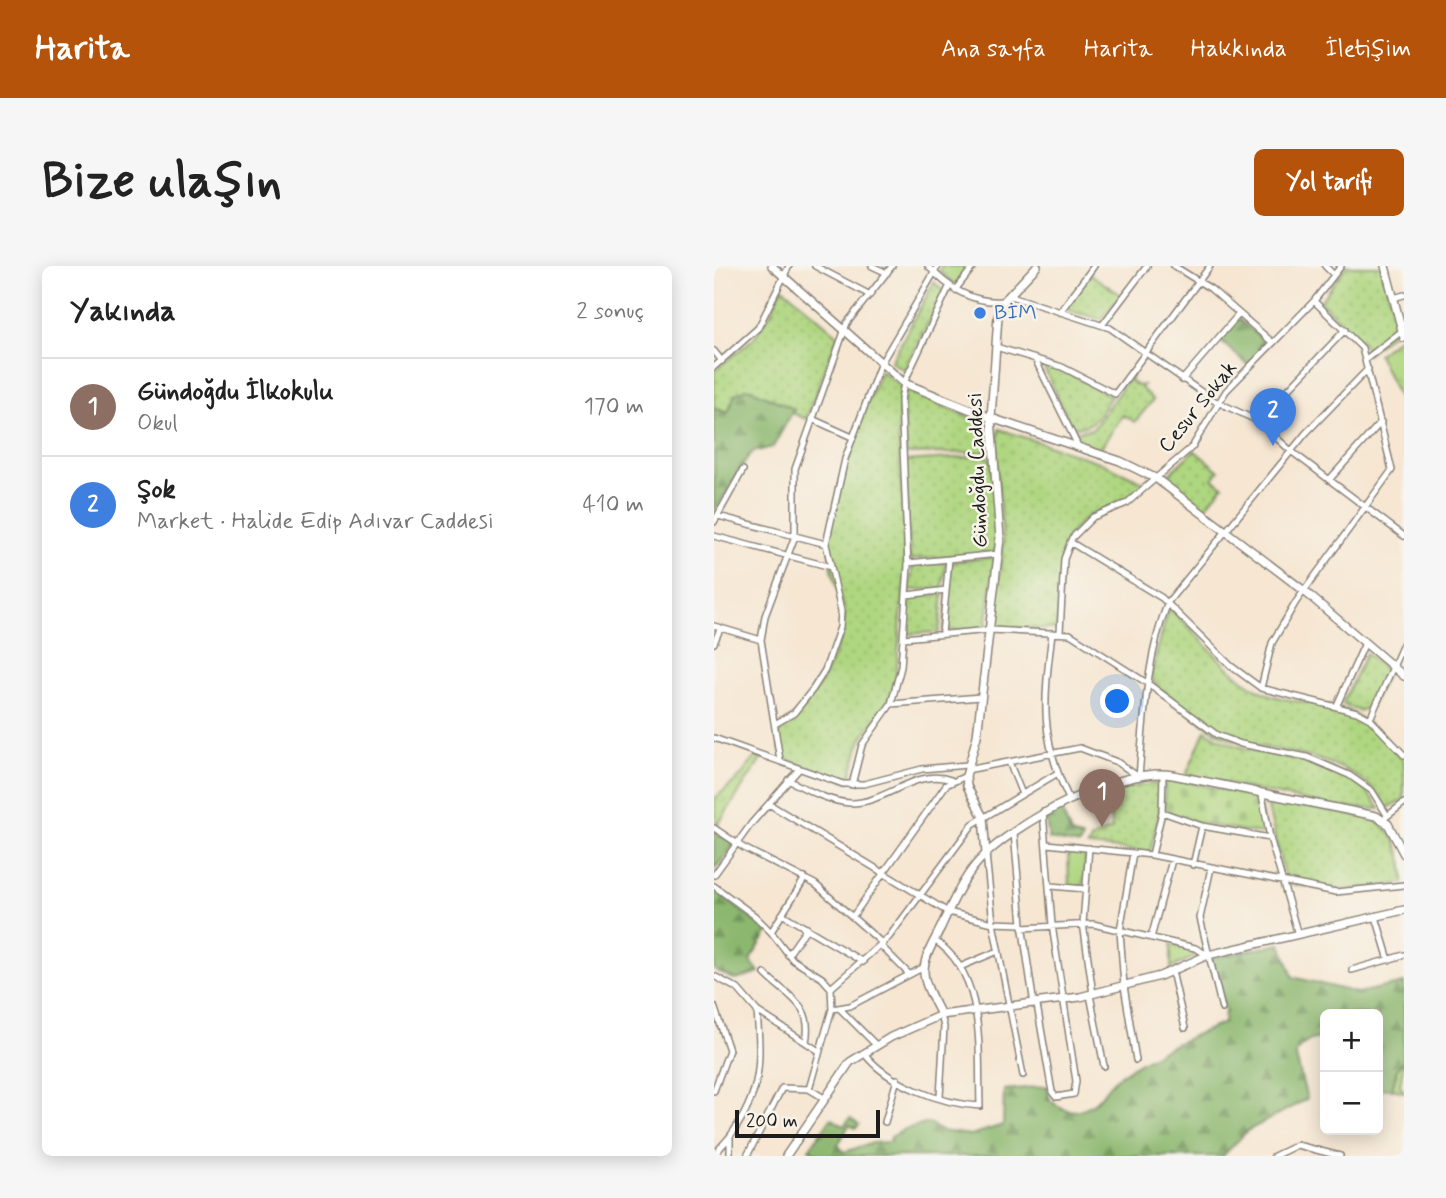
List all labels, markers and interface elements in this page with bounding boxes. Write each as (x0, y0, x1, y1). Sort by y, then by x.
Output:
text: Harita (35, 27, 130, 71)
text: Ana sayfa (941, 34, 1046, 65)
text: Harita (1084, 34, 1153, 65)
text: Hakkında (1191, 34, 1287, 65)
text: İletişim (1325, 34, 1411, 65)
button: Yol tarifi (1254, 149, 1404, 216)
text: Bize ulaşın (42, 150, 282, 215)
text: Yakında (70, 292, 176, 331)
text: 2 sonuç (576, 297, 644, 327)
place label: BİM (994, 299, 1037, 327)
marker: BİM (972, 305, 988, 321)
street label: Cesur Sokak (1152, 355, 1244, 459)
text: Gündoğdu İlkokulu (137, 375, 334, 409)
pin: 2 (1250, 388, 1296, 446)
text: 1 (88, 392, 98, 422)
text: 170 m (584, 392, 644, 422)
street label: Gündoğdu Caddesi (961, 392, 995, 548)
text: Okul (137, 409, 178, 439)
text: Şok (137, 473, 176, 507)
text: 2 (87, 490, 99, 520)
text: 410 m (582, 490, 644, 520)
text: Market · Halide Edip Adıvar Caddesi (137, 507, 494, 537)
your location (1100, 684, 1134, 718)
pin: 1 (1079, 769, 1125, 827)
map controls (1320, 1009, 1383, 1135)
button: + (1320, 1009, 1383, 1072)
button: − (1320, 1072, 1383, 1135)
scale bar (735, 1107, 880, 1139)
text: 200 m (746, 1109, 798, 1134)

